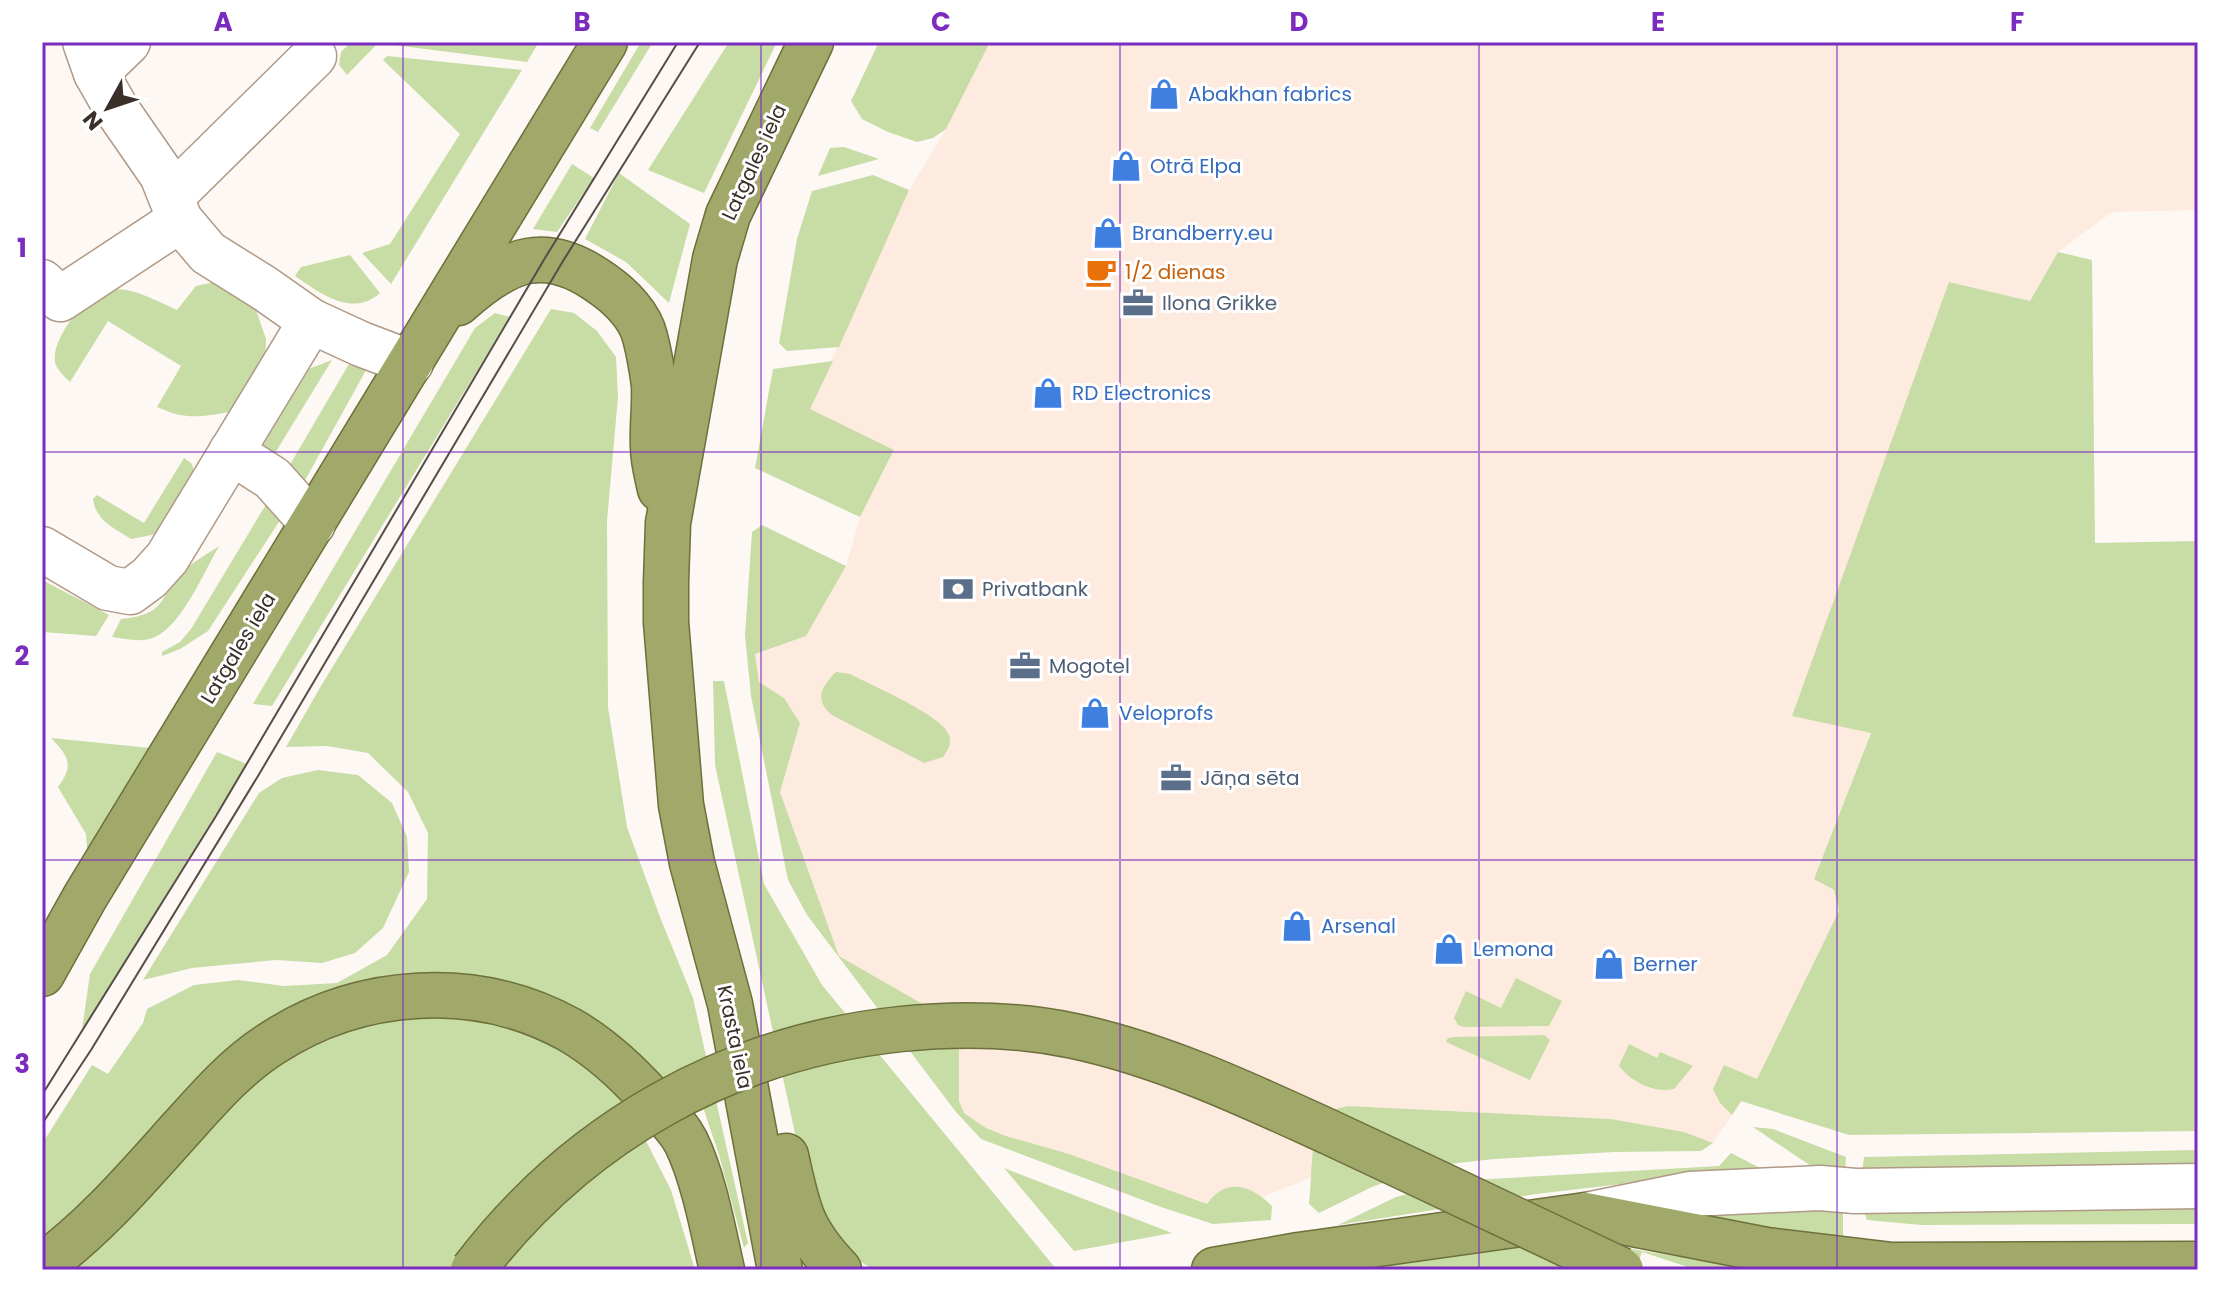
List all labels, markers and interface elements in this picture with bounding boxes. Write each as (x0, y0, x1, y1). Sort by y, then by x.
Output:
text: A (213, 4, 233, 40)
text: B (573, 4, 591, 40)
text: C (931, 4, 951, 40)
text: D (1290, 4, 1309, 40)
text: E (1651, 4, 1665, 40)
text: F (2010, 4, 2024, 40)
north arrow (68, 68, 148, 148)
shop icon: Abakhan fabrics (1147, 77, 1181, 111)
place label: Abakhan fabrics (1188, 80, 1352, 108)
street label: Latgales iela (715, 99, 793, 225)
text: N (76, 104, 110, 137)
shop icon: Otrā Elpa (1109, 149, 1143, 183)
place label: Otrā Elpa (1150, 152, 1242, 180)
shop icon: Brandberry.eu (1091, 216, 1125, 250)
place label: Brandberry.eu (1132, 219, 1273, 247)
text: 1 (17, 230, 27, 266)
cafe icon: 1/2 dienas (1084, 255, 1118, 289)
place label: 1/2 dienas (1125, 258, 1225, 286)
office icon: Ilona Grikke (1121, 286, 1155, 320)
place label: Ilona Grikke (1162, 289, 1277, 317)
shop icon: RD Electronics (1031, 376, 1065, 410)
place label: RD Electronics (1072, 379, 1211, 407)
bank icon: Privatbank (941, 572, 975, 606)
place label: Privatbank (982, 575, 1089, 603)
street label: Latgales iela (194, 587, 282, 709)
text: 2 (15, 638, 30, 674)
office icon: Mogotel (1008, 649, 1042, 683)
place label: Mogotel (1049, 652, 1130, 680)
shop icon: Veloprofs (1078, 696, 1112, 730)
place label: Veloprofs (1119, 699, 1213, 727)
office icon: Jāņa sēta (1159, 761, 1193, 795)
place label: Jāņa sēta (1200, 764, 1299, 792)
shop icon: Arsenal (1280, 909, 1314, 943)
place label: Arsenal (1321, 912, 1396, 940)
shop icon: Lemona (1432, 932, 1466, 966)
place label: Lemona (1473, 935, 1554, 963)
shop icon: Berner (1592, 947, 1626, 981)
place label: Berner (1633, 950, 1698, 978)
street label: Krasta iela (710, 983, 760, 1091)
text: 3 (14, 1046, 30, 1082)

